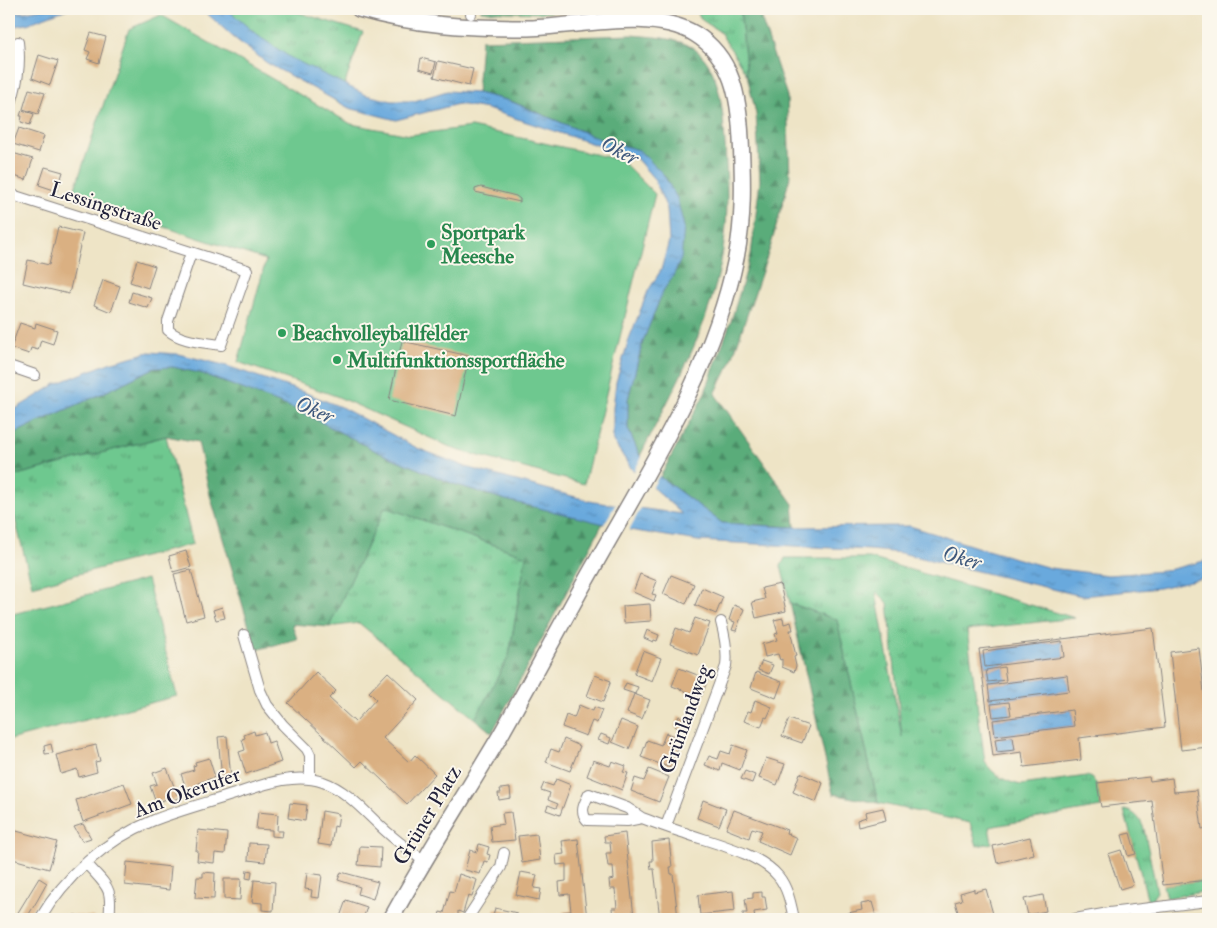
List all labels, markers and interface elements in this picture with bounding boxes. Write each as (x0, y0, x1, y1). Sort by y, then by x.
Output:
water label: Oker (596, 130, 645, 173)
street label: Lessingstraße (47, 176, 165, 237)
place label: Sportpark Meesche (440, 219, 526, 270)
marker: Sportpark Meesche (425, 238, 437, 250)
place label: Beachvolleyballfelder (292, 320, 469, 347)
marker: Beachvolleyballfelder (276, 327, 288, 339)
place label: Multifunktionssportfläche (346, 347, 565, 374)
marker: Multifunktionssportfläche (331, 354, 343, 366)
water label: Oker (291, 389, 340, 431)
water label: Oker (939, 539, 986, 577)
street label: Grünlandweg (653, 660, 718, 777)
street label: Am Okerufer (129, 761, 244, 825)
street label: Grüner Platz (387, 761, 468, 870)

